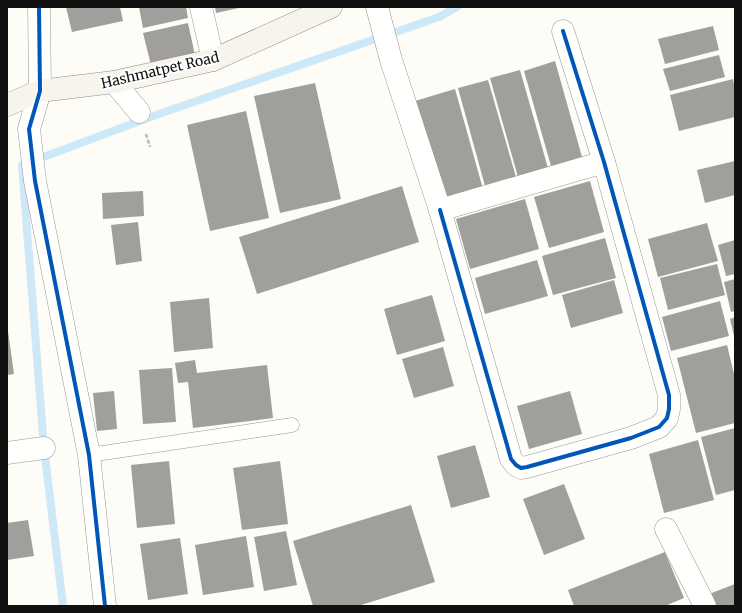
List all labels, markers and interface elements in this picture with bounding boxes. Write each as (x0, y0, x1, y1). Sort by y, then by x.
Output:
street label: Hashmatpet Road (99, 48, 221, 92)

